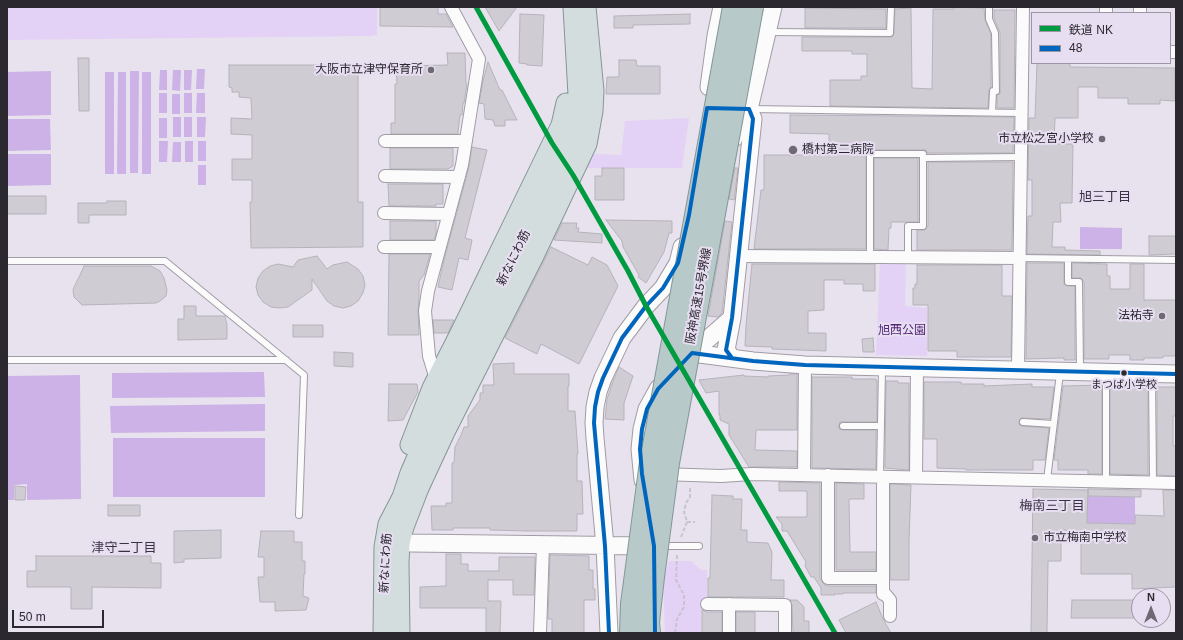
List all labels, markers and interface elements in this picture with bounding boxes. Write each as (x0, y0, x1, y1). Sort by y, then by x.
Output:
legend (1031, 12, 1171, 64)
text: 鉄道 NK (1069, 23, 1113, 37)
text: 48 (1069, 41, 1082, 55)
place label: 大阪市立津守保育所 (315, 63, 423, 77)
marker: 大阪市立津守保育所 (426, 65, 436, 75)
place label: 市立松之宮小学校 (998, 132, 1094, 146)
marker: 市立松之宮小学校 (1097, 134, 1107, 144)
place label: 橋村第二病院 (802, 143, 874, 157)
marker: 橋村第二病院 (787, 144, 799, 156)
district label: 旭三丁目 (1079, 189, 1131, 205)
street label: 新なにわ筋 (494, 228, 534, 288)
street label: 阪神高速15号堺線 (683, 247, 715, 345)
place label: 法祐寺 (1118, 309, 1154, 323)
marker: 法祐寺 (1157, 311, 1167, 321)
park label: 旭西公園 (878, 324, 926, 338)
marker: まつば小学校 (1119, 368, 1129, 378)
place label: まつば小学校 (1091, 378, 1157, 392)
district label: 梅南三丁目 (1020, 498, 1084, 514)
place label: 市立梅南中学校 (1043, 531, 1127, 545)
street label: 新なにわ筋 (377, 533, 395, 593)
marker: 市立梅南中学校 (1030, 533, 1040, 543)
district label: 津守二丁目 (92, 540, 156, 556)
north arrow (1131, 588, 1171, 628)
text: N (1147, 591, 1155, 603)
scale bar (14, 602, 106, 628)
text: 50 m (19, 610, 46, 624)

